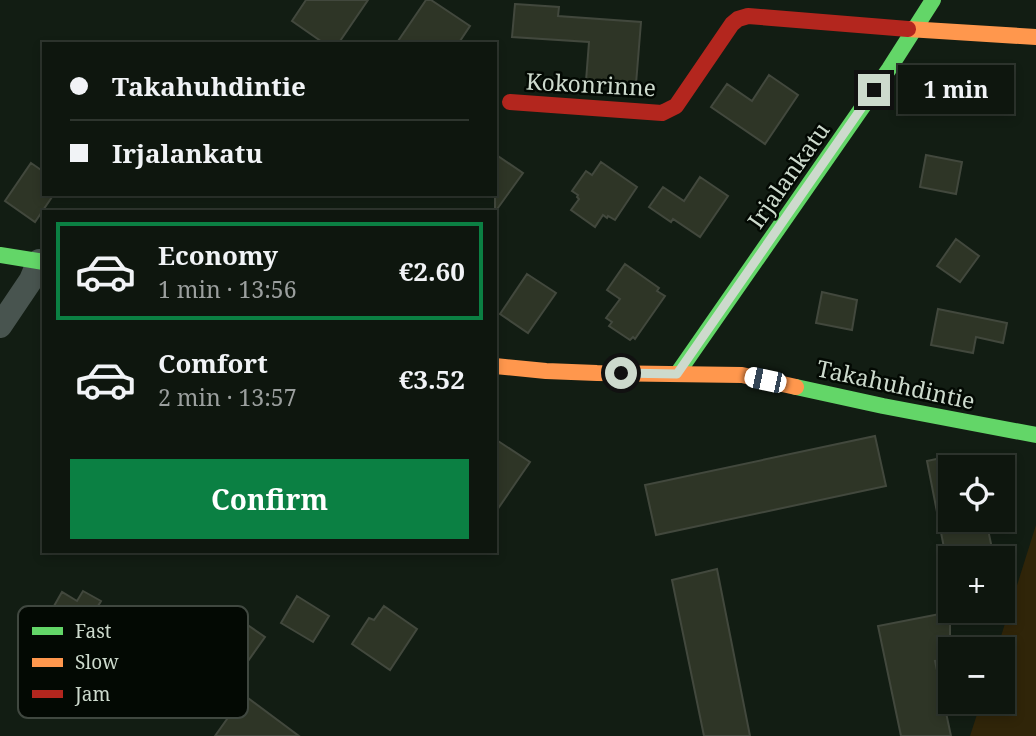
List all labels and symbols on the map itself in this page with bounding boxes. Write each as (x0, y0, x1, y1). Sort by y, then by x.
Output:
street label: Kokonrinne (525, 65, 657, 103)
callout: 1 min (898, 66, 1014, 114)
route end (858, 74, 890, 106)
street label: Irjalankatu (740, 115, 837, 235)
street label: Takahuhdintie (814, 352, 978, 416)
route start (605, 357, 637, 389)
car (743, 365, 788, 395)
legend (18, 606, 248, 718)
text: Fast (75, 618, 112, 644)
text: Slow (75, 649, 119, 675)
text: Jam (74, 681, 110, 707)

